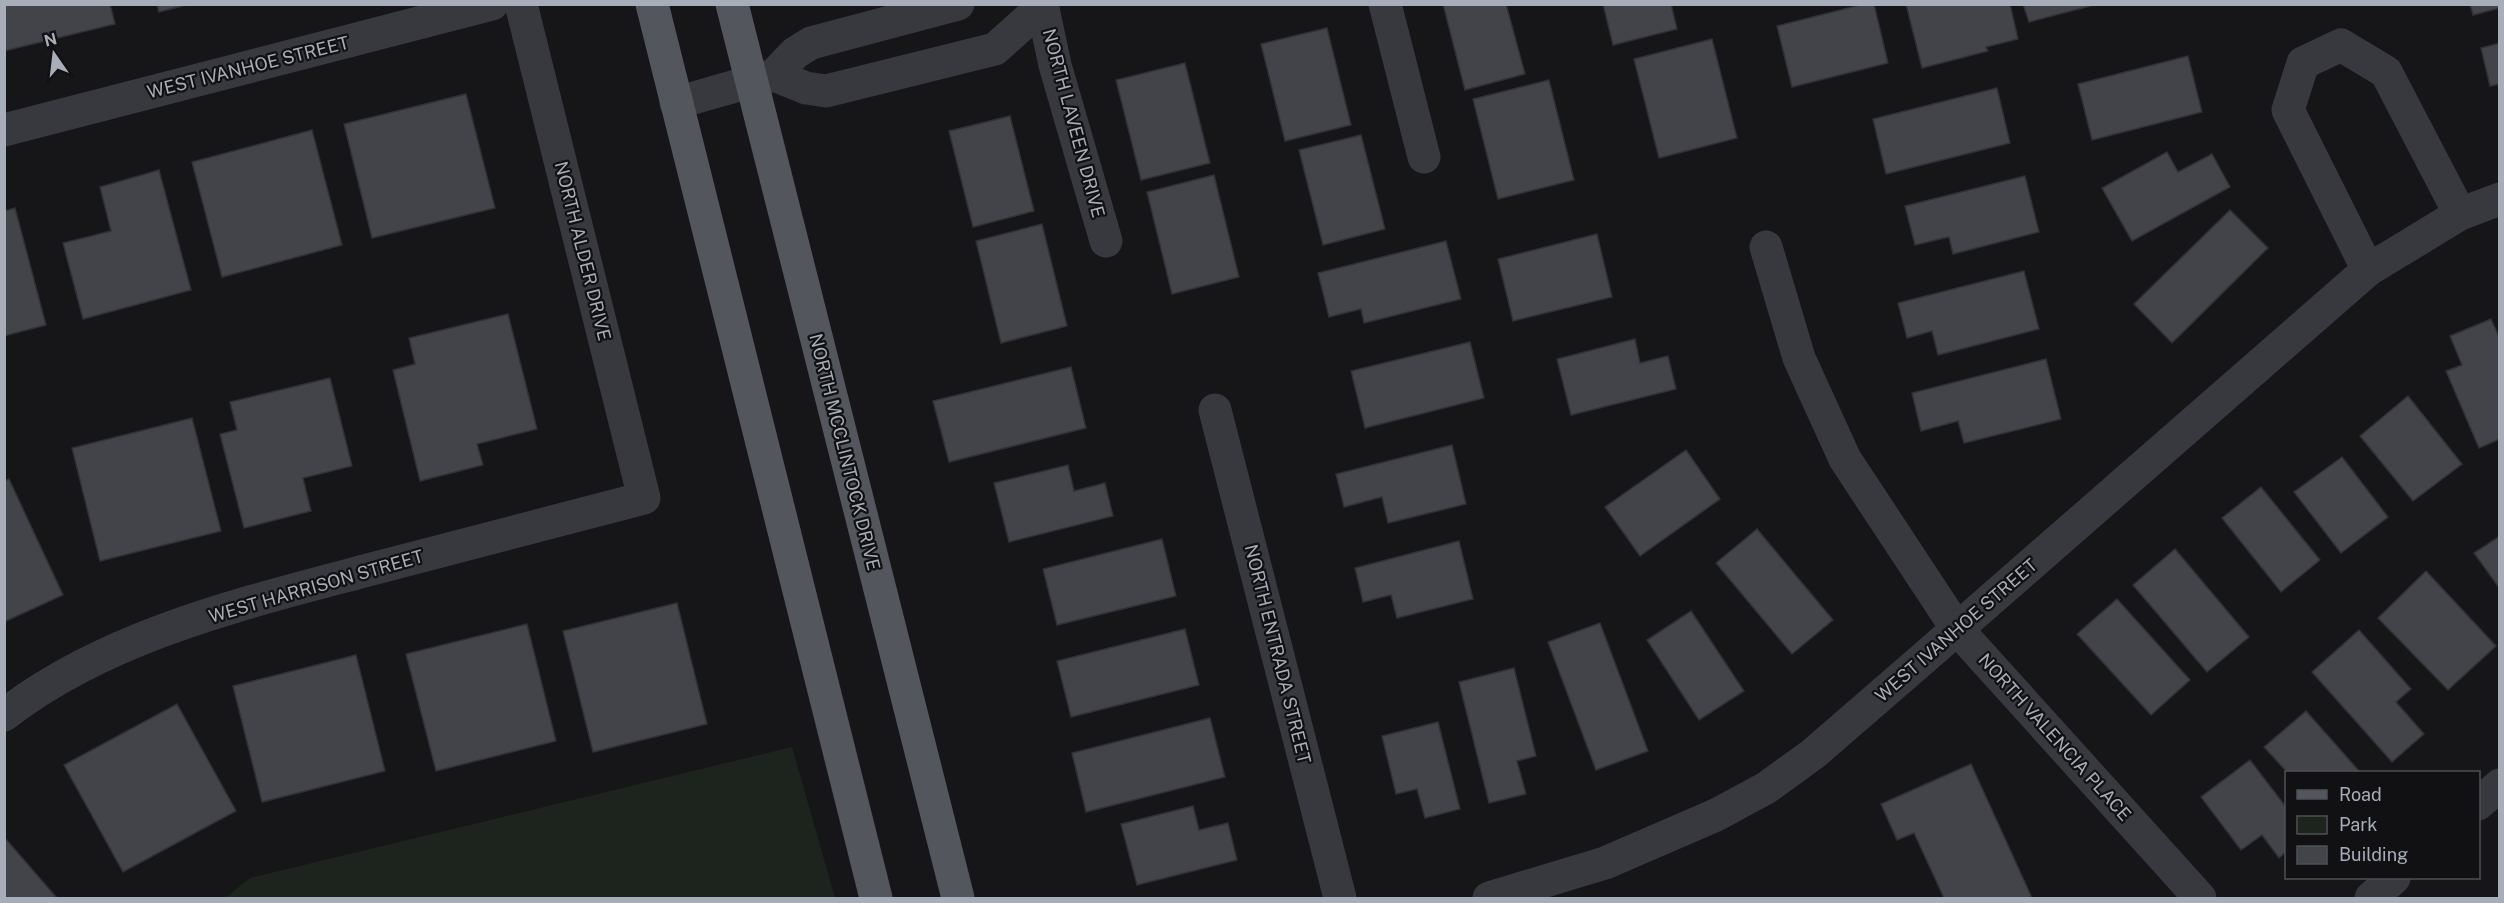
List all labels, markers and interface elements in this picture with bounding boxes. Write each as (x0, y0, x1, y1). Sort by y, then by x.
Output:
north arrow (24, 24, 84, 84)
street label: NORTH LAVEEN DRIVE (1039, 26, 1109, 220)
text: N (42, 29, 59, 51)
street label: WEST IVANHOE STREET (145, 32, 351, 102)
street label: NORTH ALDER DRIVE (551, 159, 615, 343)
street label: NORTH MCCLINTOCK DRIVE (805, 331, 885, 573)
street label: NORTH ENTRADA STREET (1241, 542, 1316, 766)
street label: WEST HARRISON STREET (206, 545, 426, 627)
street label: WEST IVANHOE STREET (1871, 554, 2041, 706)
street label: NORTH VALENCIA PLACE (1974, 649, 2136, 825)
legend (2285, 771, 2480, 879)
text: Road (2339, 784, 2382, 805)
text: Park (2339, 814, 2377, 835)
text: Building (2339, 844, 2408, 865)

